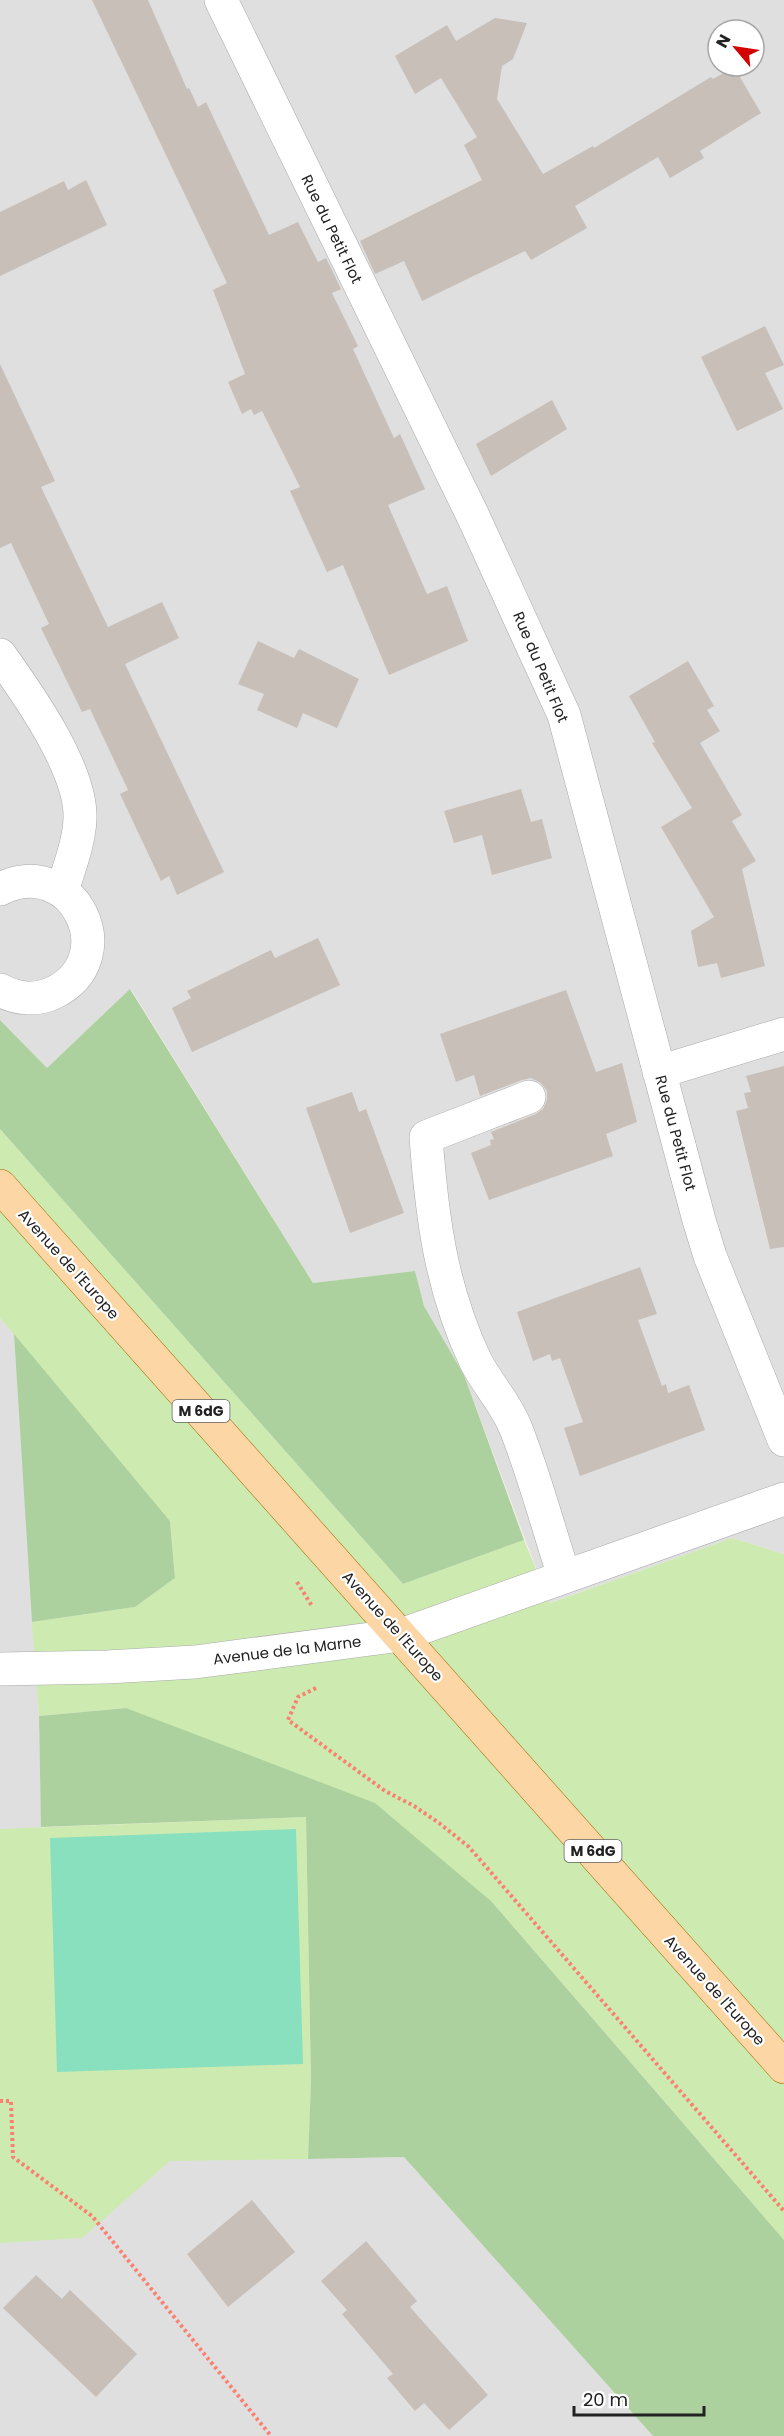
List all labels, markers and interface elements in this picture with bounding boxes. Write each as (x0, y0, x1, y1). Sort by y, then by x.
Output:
north arrow (706, 18, 766, 78)
text: N (710, 30, 736, 52)
street label: Rue du Petit Flot (297, 171, 367, 287)
street label: Rue du Petit Flot (508, 608, 574, 726)
street label: Rue du Petit Flot (650, 1073, 702, 1193)
street label: Avenue de l'Europe (14, 1204, 124, 1324)
road number: M 6dG (172, 1400, 230, 1422)
street label: Avenue de l'Europe (338, 1566, 448, 1686)
street label: Avenue de la Marne (212, 1630, 362, 1670)
road number: M 6dG (564, 1840, 622, 1862)
street label: Avenue de l'Europe (660, 1930, 770, 2050)
scale bar (574, 2379, 704, 2417)
text: 20 m (583, 2387, 628, 2412)

